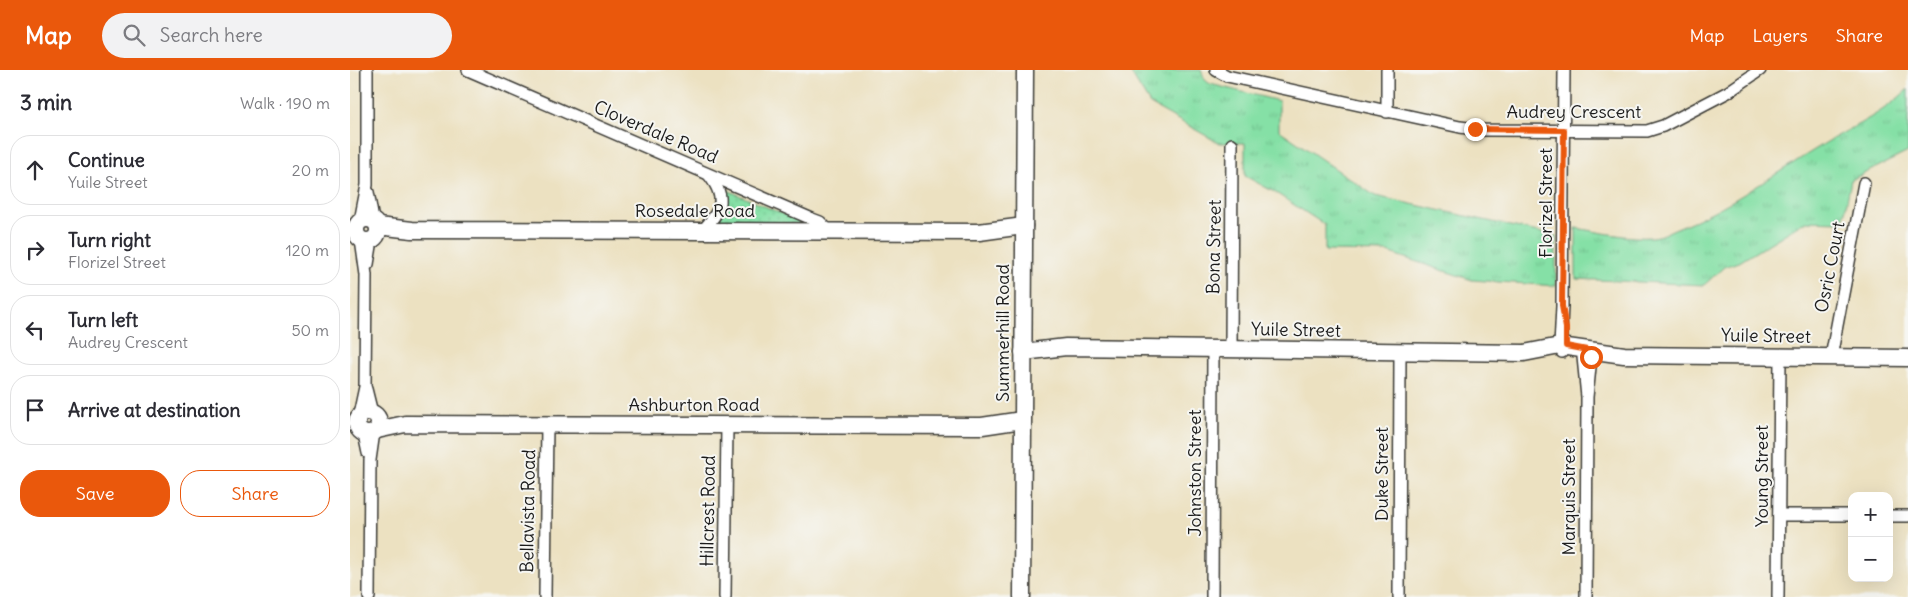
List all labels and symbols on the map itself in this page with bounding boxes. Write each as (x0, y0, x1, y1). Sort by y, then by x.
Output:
street label: Cloverdale Road (591, 95, 722, 168)
street label: Audrey Crescent (1507, 100, 1641, 123)
route end (1464, 118, 1487, 141)
street label: Florizel Street (1534, 148, 1557, 258)
street label: Rosedale Road (635, 199, 756, 222)
street label: Bona Street (1201, 199, 1226, 295)
street label: Osric Court (1809, 219, 1850, 315)
street label: Summerhill Road (991, 264, 1014, 402)
street label: Yuile Street (1251, 317, 1341, 342)
street label: Yuile Street (1721, 323, 1811, 348)
route start (1580, 346, 1603, 369)
street label: Ashburton Road (628, 393, 760, 416)
street label: Johnston Street (1183, 409, 1206, 537)
street label: Young Street (1750, 425, 1773, 527)
street label: Duke Street (1370, 427, 1393, 521)
street label: Marquis Street (1557, 439, 1580, 555)
street label: Bellavista Road (515, 449, 540, 573)
street label: Hillcrest Road (695, 455, 720, 567)

